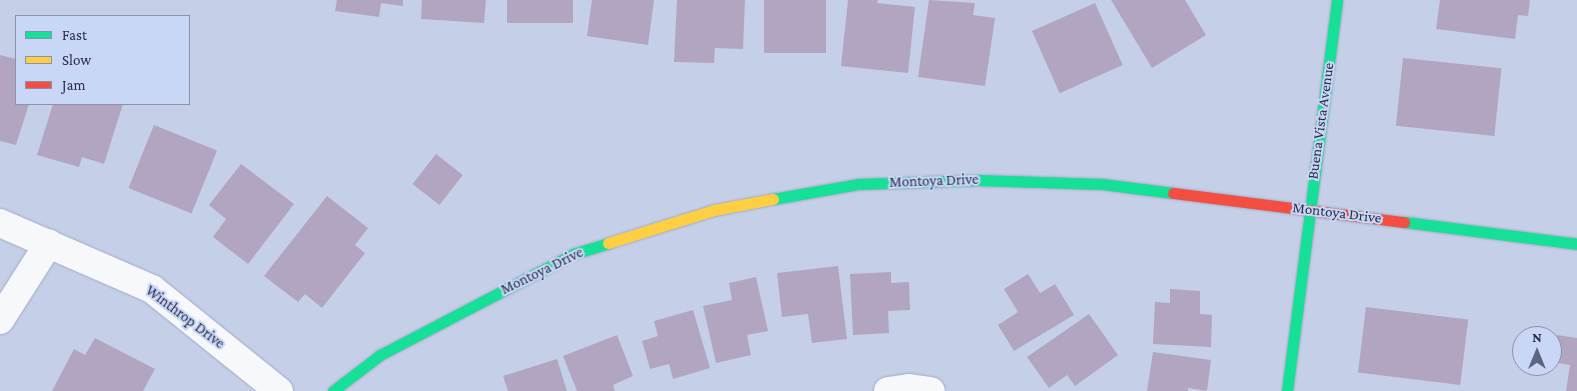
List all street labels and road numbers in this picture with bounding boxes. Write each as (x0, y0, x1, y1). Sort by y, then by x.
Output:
street label: Buena Vista Avenue (1304, 62, 1338, 180)
street label: Montoya Drive (889, 170, 979, 192)
street label: Montoya Drive (1292, 199, 1382, 227)
street label: Montoya Drive (498, 243, 586, 299)
street label: Winthrop Drive (142, 281, 228, 353)

